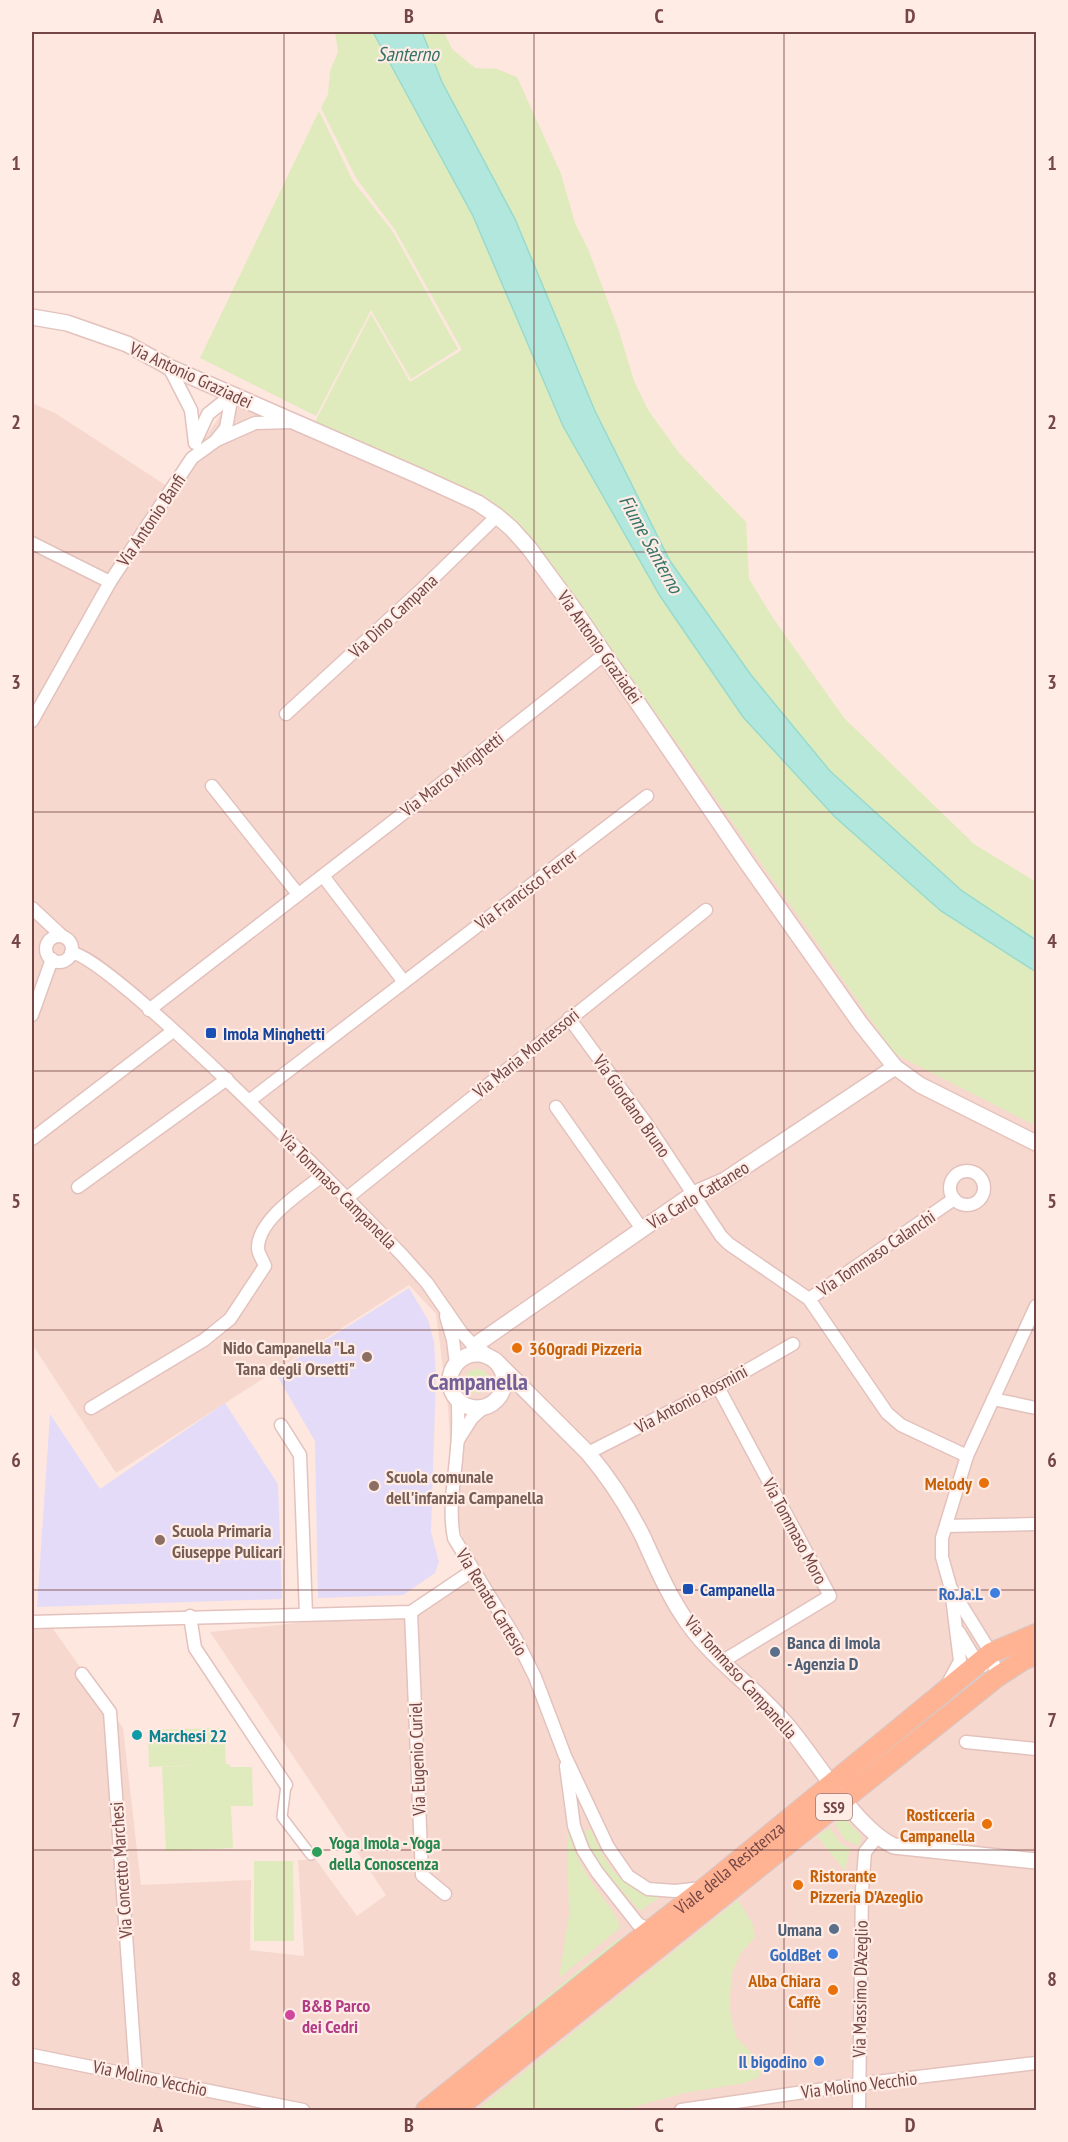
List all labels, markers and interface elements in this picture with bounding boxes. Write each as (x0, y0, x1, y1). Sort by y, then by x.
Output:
text: A (152, 3, 164, 29)
text: B (404, 3, 414, 29)
text: C (654, 3, 664, 29)
text: D (905, 3, 916, 29)
water label: Santerno (377, 41, 440, 67)
text: 1 (11, 150, 21, 176)
text: 1 (1047, 150, 1057, 176)
street label: Via Antonio Graziadei (125, 336, 256, 414)
text: 2 (11, 409, 21, 435)
text: 2 (1047, 409, 1057, 435)
street label: Via Antonio Banfi (111, 469, 190, 571)
water label: Fiume Santerno (613, 490, 689, 599)
street label: Via Dino Campana (343, 569, 442, 664)
street label: Via Antonio Graziadei (552, 585, 648, 708)
text: 3 (11, 669, 21, 695)
text: 3 (1047, 669, 1057, 695)
street label: Via Marco Minghetti (395, 727, 508, 822)
street label: Via Francisco Ferrer (470, 843, 582, 935)
text: 4 (11, 928, 21, 954)
text: 4 (1047, 928, 1057, 954)
street label: Via Maria Montessori (467, 1003, 584, 1103)
place label: Imola Minghetti (223, 1022, 325, 1045)
marker: Imola Minghetti (204, 1026, 218, 1040)
street label: Via Giordano Bruno (588, 1049, 676, 1162)
street label: Via Tommaso Campanella (273, 1125, 402, 1254)
street label: Via Carlo Cattaneo (642, 1156, 753, 1235)
text: 5 (11, 1188, 21, 1214)
text: 5 (1047, 1188, 1057, 1214)
street label: Via Tommaso Calanchi (812, 1205, 940, 1302)
place label: Nido Campanella "La Tana degli Orsetti" (223, 1336, 355, 1380)
place label: 360gradi Pizzeria (529, 1337, 642, 1360)
marker: 360gradi Pizzeria (510, 1341, 524, 1355)
marker: Nido Campanella "La Tana degli Orsetti" (360, 1350, 374, 1364)
street label: Via Antonio Rosmini (630, 1360, 751, 1439)
district label: Campanella (428, 1366, 528, 1397)
text: 6 (11, 1447, 21, 1473)
text: 6 (1047, 1447, 1057, 1473)
place label: Scuola comunale dell'infanzia Campanella (386, 1465, 544, 1509)
place label: Melody (925, 1472, 973, 1495)
street label: Via Tommaso Moro (757, 1473, 833, 1588)
marker: Melody (977, 1476, 991, 1490)
marker: Scuola comunale dell'infanzia Campanella (367, 1479, 381, 1493)
place label: Scuola Primaria Giuseppe Pulicari (172, 1519, 282, 1563)
marker: Scuola Primaria Giuseppe Pulicari (153, 1533, 167, 1547)
street label: Via Renato Cartesio (451, 1543, 533, 1660)
place label: Campanella (700, 1578, 775, 1601)
marker: Campanella (681, 1582, 695, 1596)
place label: Ro.Ja.L (939, 1582, 983, 1605)
marker: Ro.Ja.L (988, 1586, 1002, 1600)
street label: Via Tommaso Campanella (679, 1610, 802, 1743)
place label: Banca di Imola - Agenzia D (787, 1631, 881, 1675)
marker: Banca di Imola - Agenzia D (768, 1645, 782, 1659)
street label: Via Eugenio Curiel (403, 1701, 431, 1817)
text: 7 (11, 1707, 21, 1733)
text: 7 (1047, 1707, 1057, 1733)
place label: Marchesi 22 (149, 1724, 227, 1747)
marker: Marchesi 22 (130, 1728, 144, 1742)
road number: SS9 (816, 1794, 852, 1820)
street label: Via Concetto Marchesi (105, 1801, 137, 1940)
place label: Rosticceria Campanella (900, 1803, 975, 1847)
street label: Viale della Resistenza (669, 1816, 789, 1920)
marker: Rosticceria Campanella (980, 1817, 994, 1831)
place label: Yoga Imola - Yoga della Conoscenza (328, 1831, 441, 1875)
marker: Yoga Imola - Yoga della Conoscenza (310, 1845, 324, 1859)
place label: Ristorante Pizzeria D'Azeglio (810, 1864, 923, 1908)
marker: Ristorante Pizzeria D'Azeglio (791, 1878, 805, 1892)
place label: Umana (778, 1918, 822, 1941)
street label: Via Massimo D'Azeglio (847, 1920, 873, 2059)
marker: Umana (827, 1922, 841, 1936)
place label: GoldBet (770, 1943, 822, 1966)
marker: GoldBet (826, 1947, 840, 1961)
text: 8 (11, 1966, 21, 1992)
text: 8 (1047, 1966, 1057, 1992)
place label: Alba Chiara Caffè (747, 1969, 821, 2013)
marker: Alba Chiara Caffè (826, 1983, 840, 1997)
place label: B&B Parco dei Cedri (302, 1994, 370, 2038)
marker: B&B Parco dei Cedri (283, 2008, 297, 2022)
place label: Il bigodino (738, 2050, 807, 2073)
street label: Via Molino Vecchio (90, 2054, 210, 2101)
marker: Il bigodino (812, 2054, 826, 2068)
street label: Via Molino Vecchio (799, 2066, 918, 2104)
text: A (152, 2112, 164, 2138)
text: B (404, 2112, 414, 2138)
text: C (654, 2112, 664, 2138)
text: D (905, 2112, 916, 2138)

